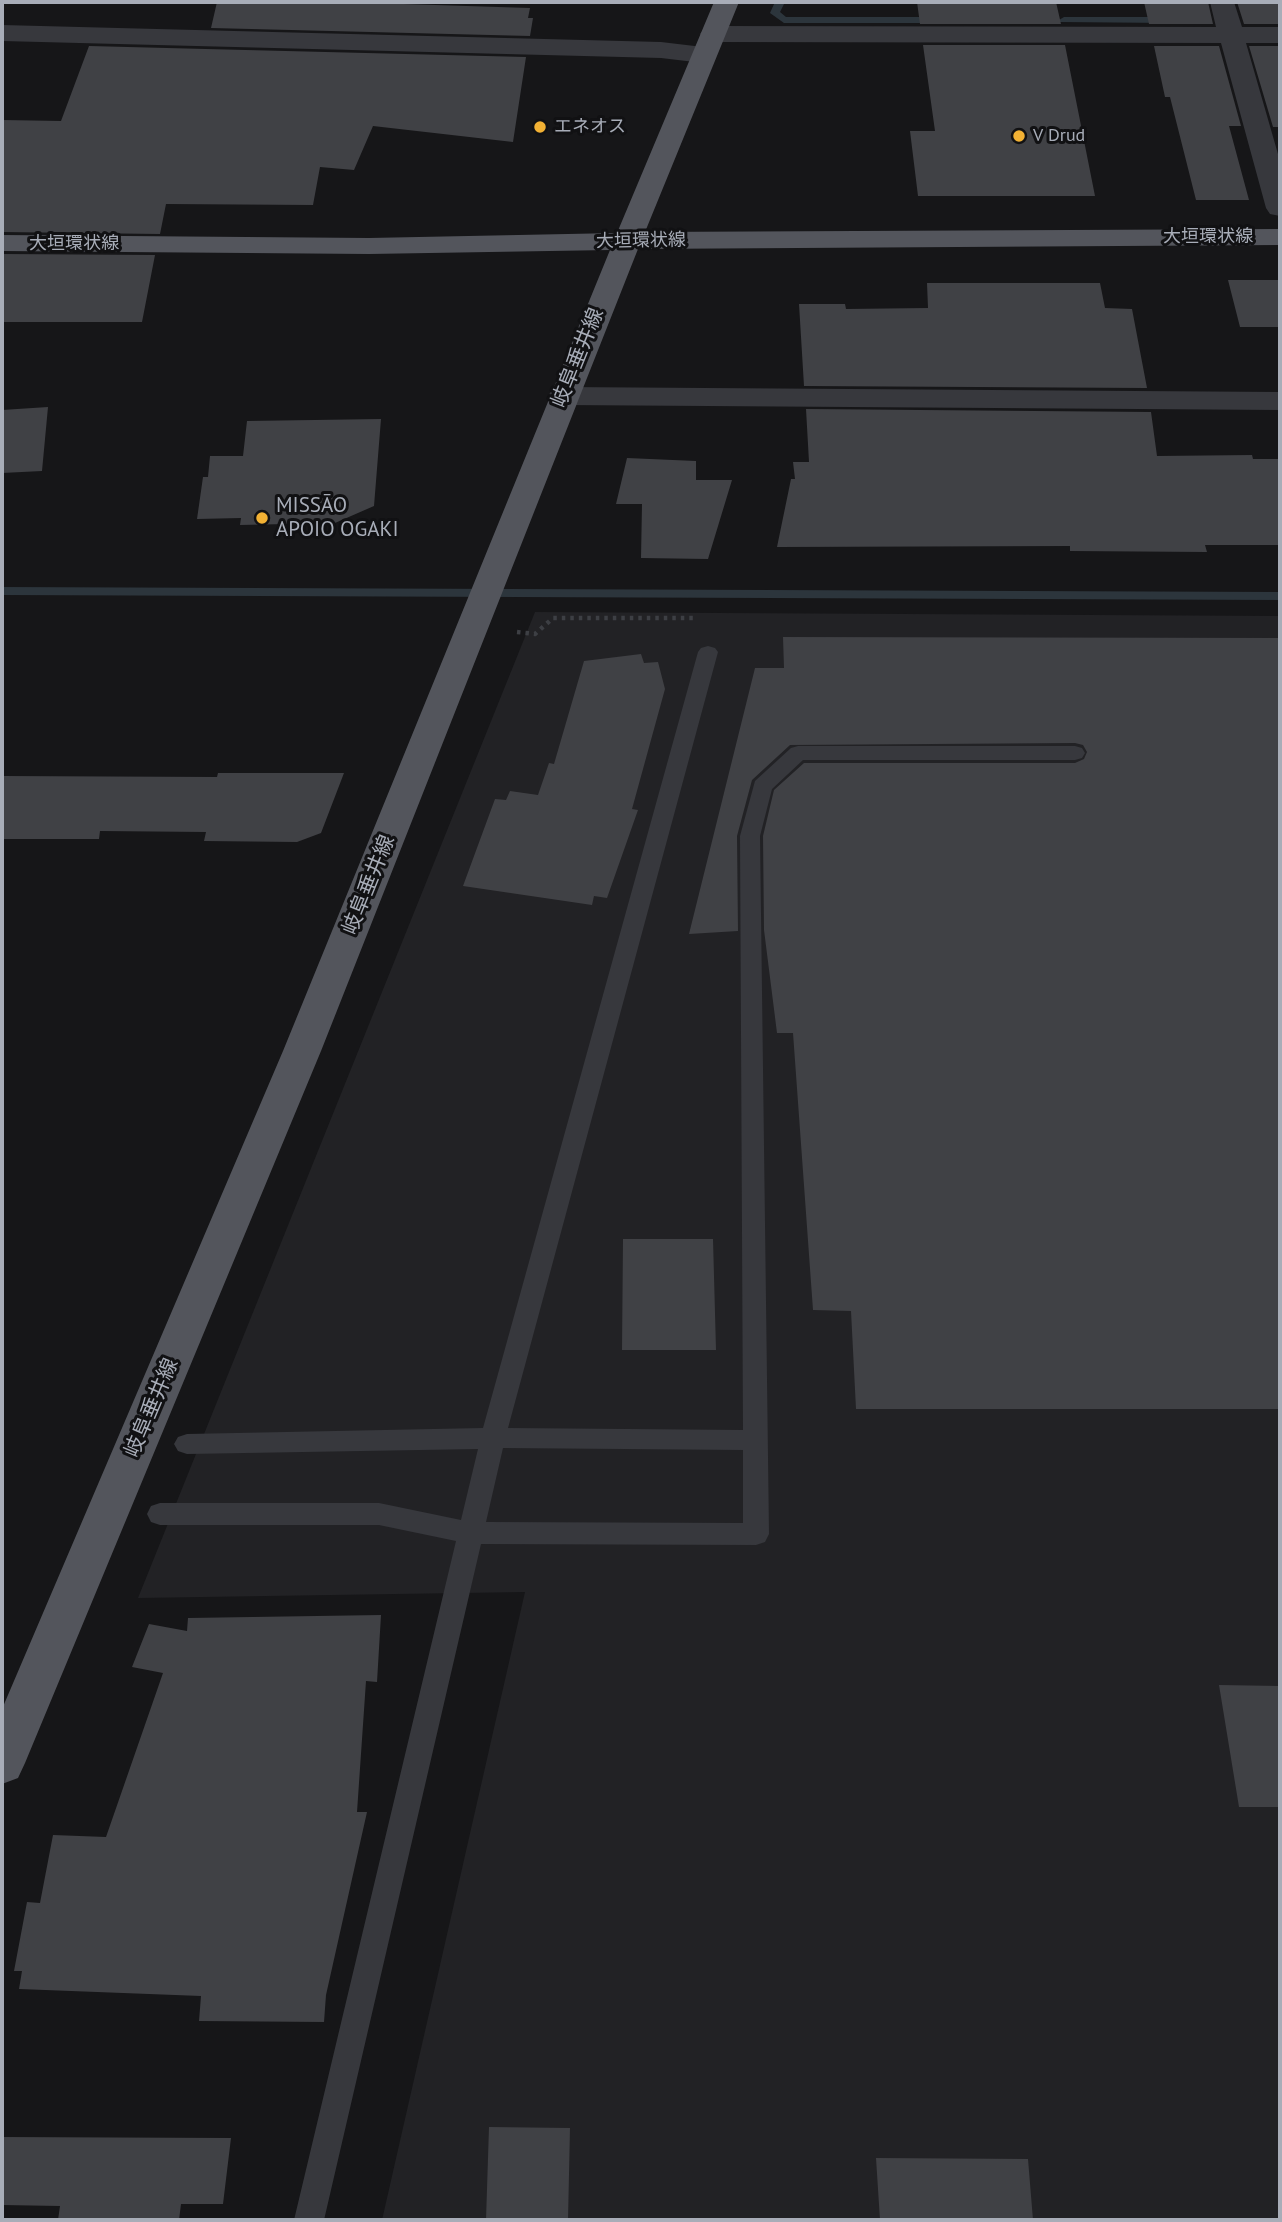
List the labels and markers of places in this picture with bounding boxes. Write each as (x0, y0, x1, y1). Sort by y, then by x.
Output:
place label: エネオス (554, 116, 626, 138)
marker: エネオス (532, 119, 548, 135)
place label: V Drud (1033, 125, 1085, 147)
marker: V Drud (1011, 128, 1027, 144)
place label: MISSĀO APOIO OGAKI (276, 493, 399, 543)
marker: MISSĀO APOIO OGAKI (254, 510, 270, 526)

